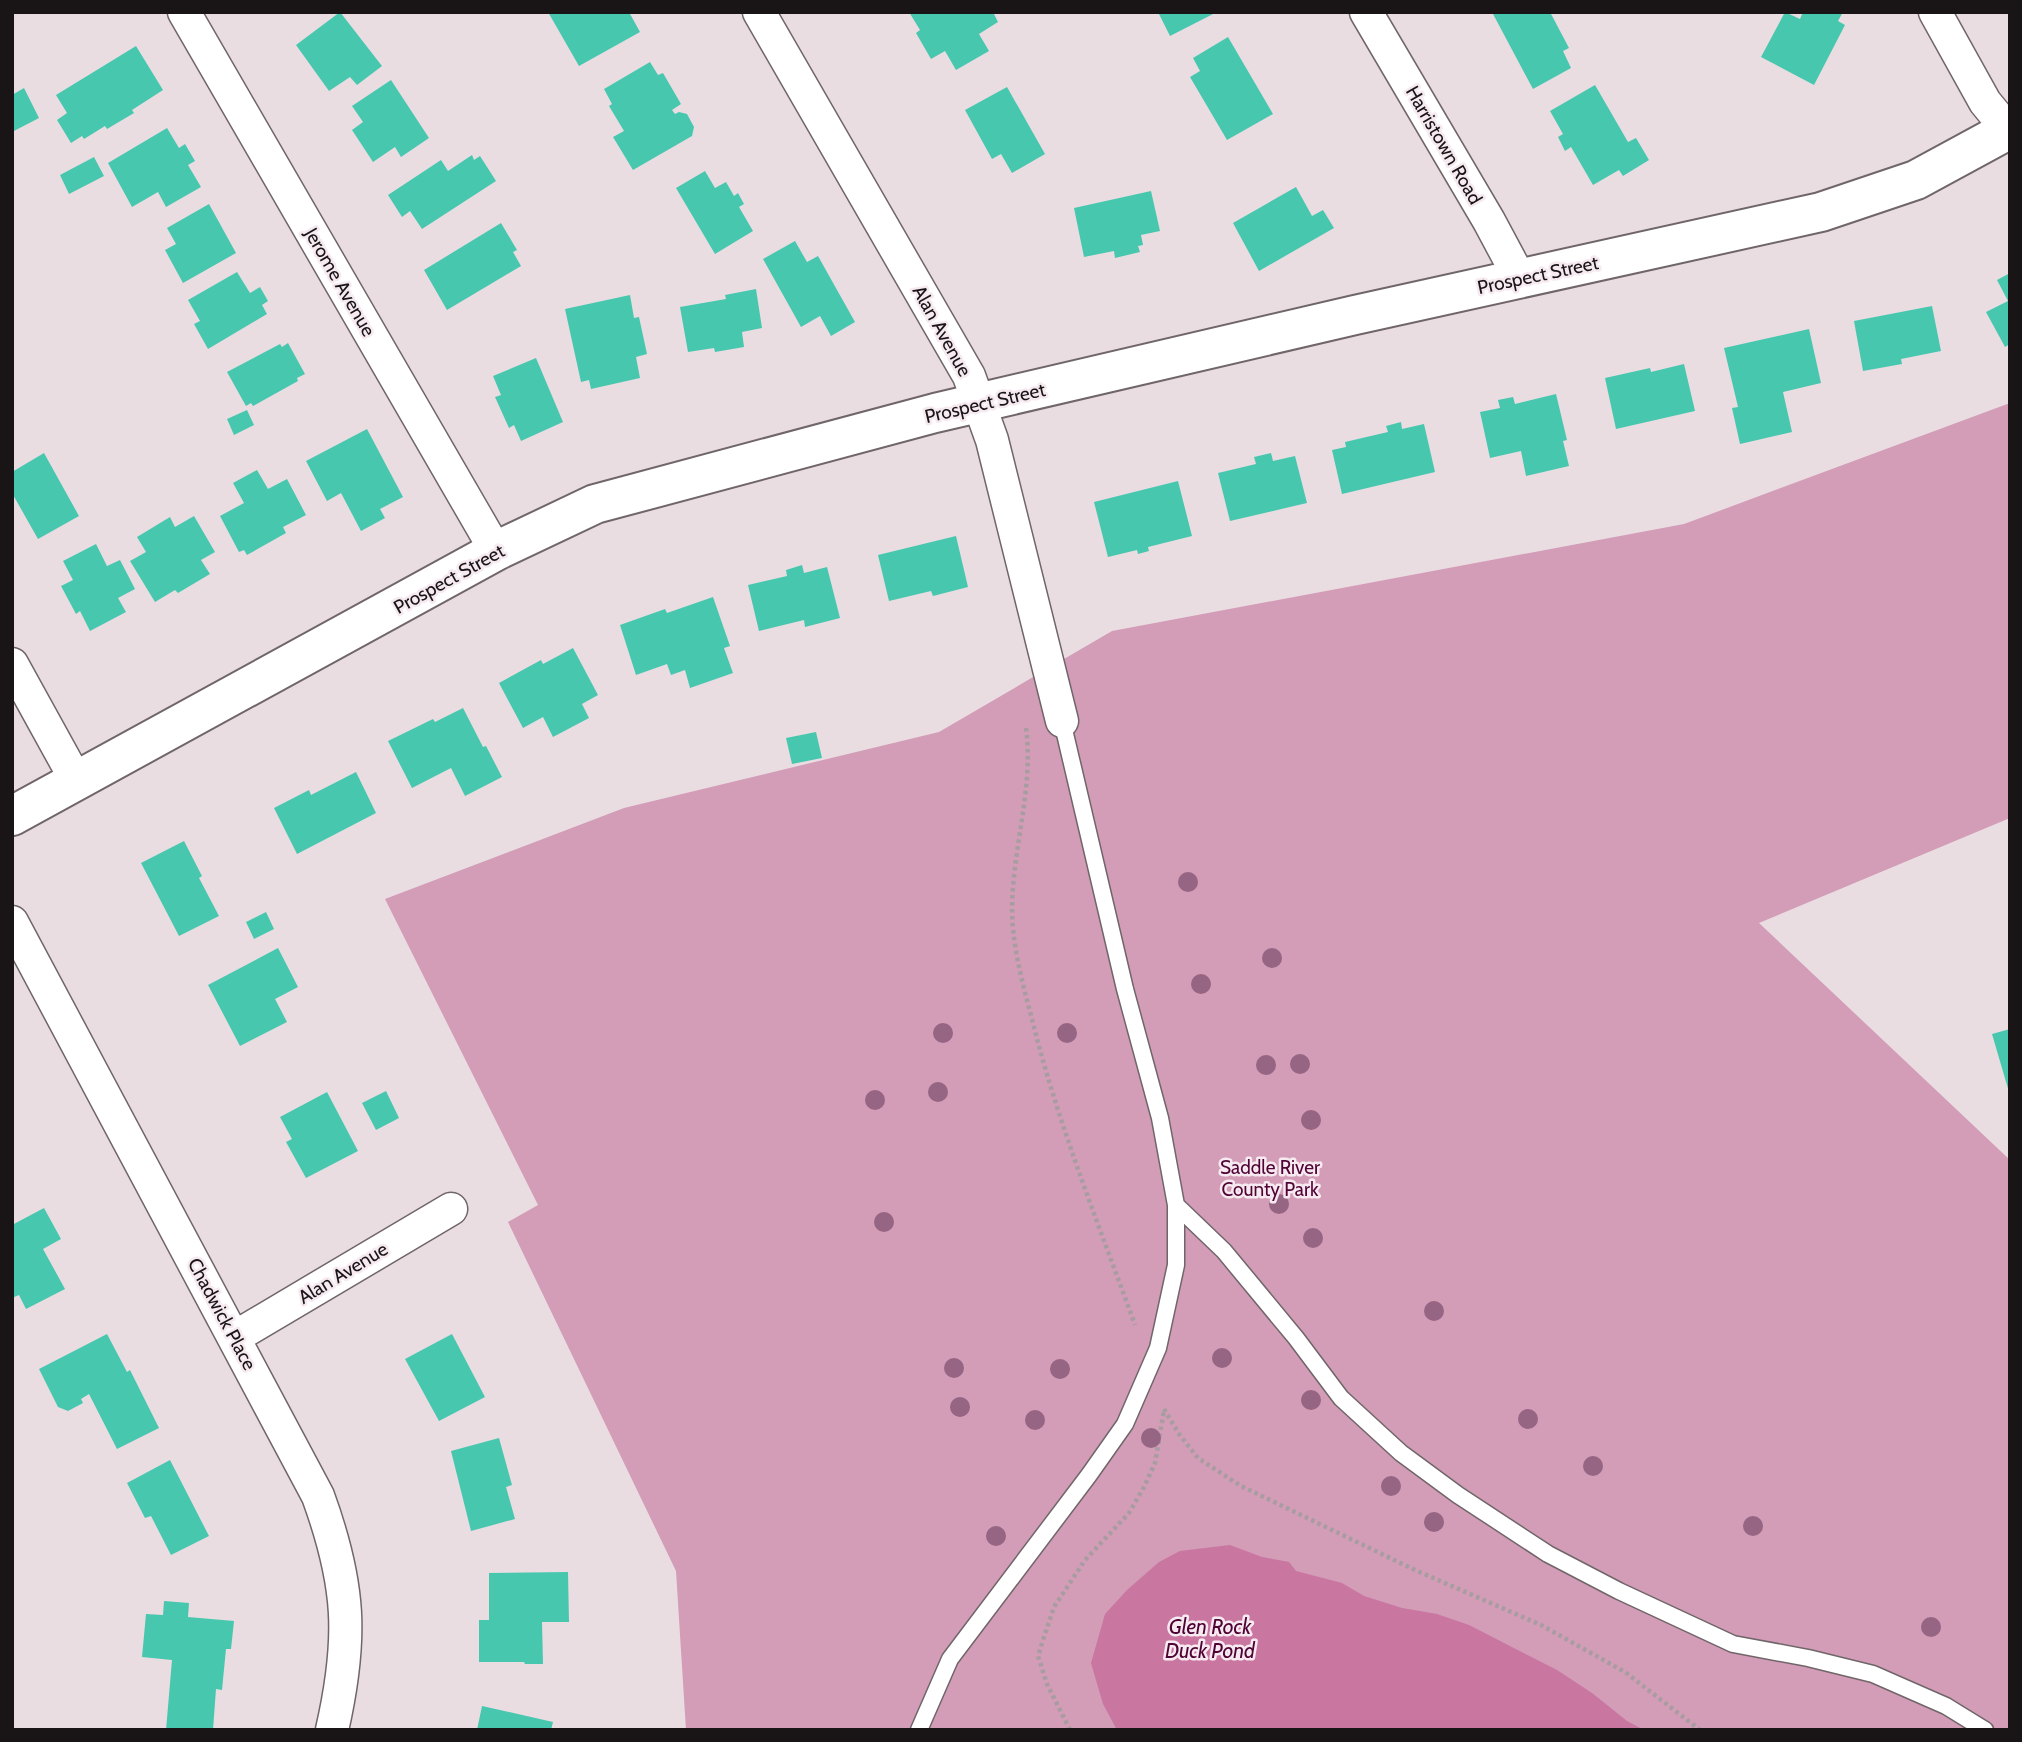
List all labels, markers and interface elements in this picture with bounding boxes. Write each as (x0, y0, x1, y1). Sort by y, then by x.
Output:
street label: Harristown Road (1401, 82, 1487, 208)
street label: Jerome Avenue (299, 223, 380, 341)
street label: Prospect Street (1475, 251, 1601, 299)
street label: Alan Avenue (908, 282, 977, 381)
street label: Prospect Street (922, 378, 1048, 428)
street label: Prospect Street (390, 539, 509, 619)
park label: Saddle River County Park (1220, 1156, 1320, 1201)
street label: Alan Avenue (294, 1237, 392, 1309)
street label: Chadwick Place (183, 1254, 261, 1374)
water label: Glen Rock Duck Pond (1165, 1614, 1256, 1663)

